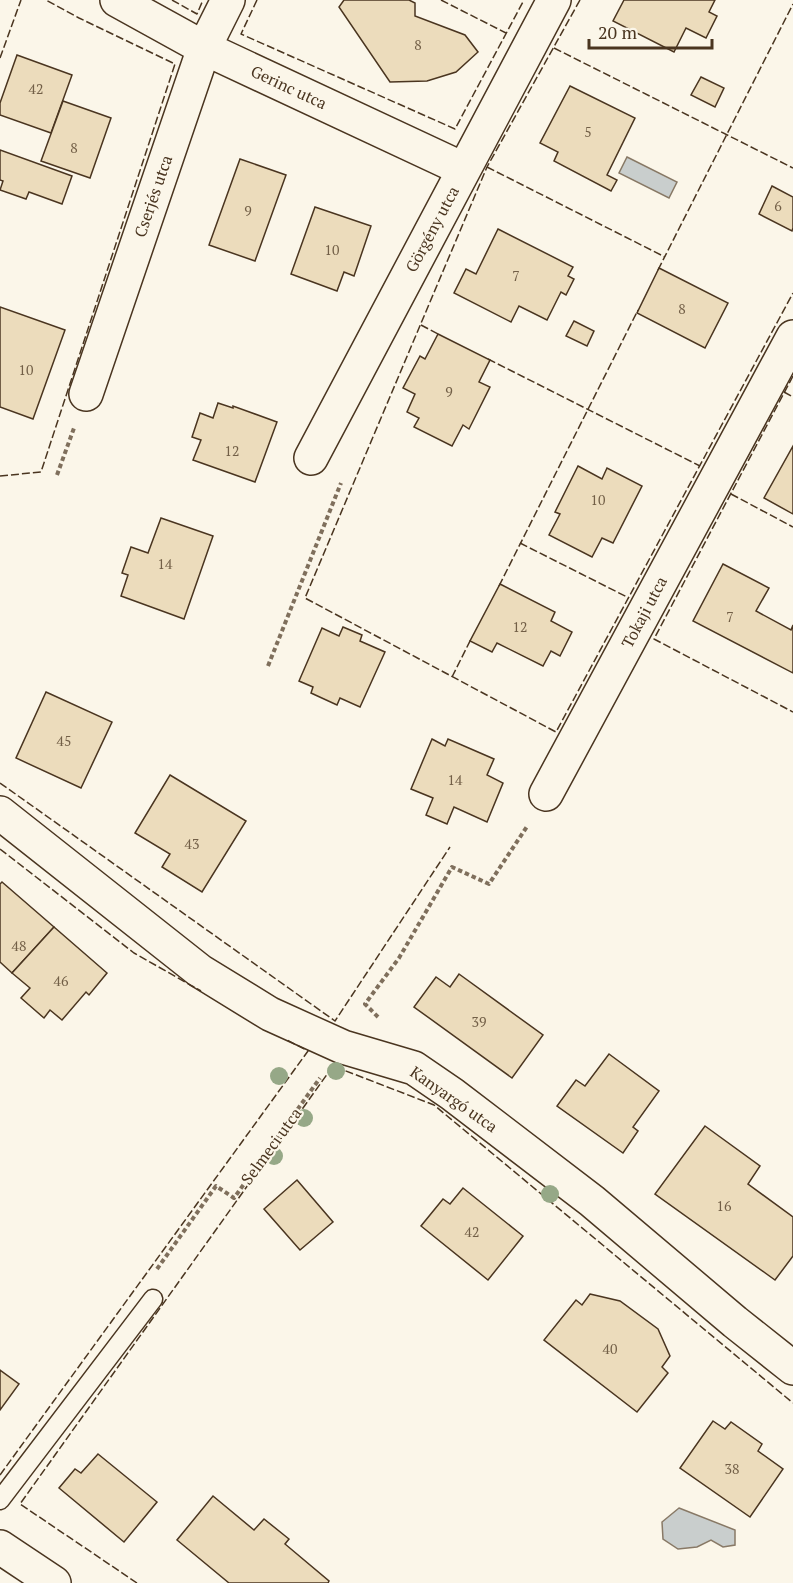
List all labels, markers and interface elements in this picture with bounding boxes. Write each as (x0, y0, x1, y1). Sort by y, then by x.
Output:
scale bar (589, 12, 712, 50)
text: 20 m (598, 20, 638, 44)
house number: 8 (414, 35, 422, 54)
street label: Gerinc utca (247, 60, 331, 114)
house number: 42 (29, 79, 43, 98)
house number: 5 (584, 122, 592, 141)
house number: 8 (70, 138, 78, 157)
street label: Cserjés utca (129, 152, 177, 240)
street label: Görgény utca (400, 182, 464, 276)
house number: 6 (774, 196, 782, 215)
house number: 9 (244, 201, 252, 220)
house number: 10 (325, 240, 339, 259)
house number: 7 (512, 266, 520, 285)
house number: 8 (678, 299, 686, 318)
house number: 10 (19, 360, 33, 379)
house number: 9 (445, 382, 453, 401)
house number: 12 (225, 441, 239, 460)
house number: 10 (591, 490, 605, 509)
house number: 14 (158, 554, 173, 573)
street label: Tokaji utca (616, 572, 672, 652)
house number: 7 (726, 607, 734, 626)
house number: 12 (513, 617, 527, 636)
house number: 45 (57, 731, 71, 750)
house number: 14 (448, 770, 463, 789)
house number: 43 (185, 834, 199, 853)
house number: 48 (12, 936, 26, 955)
house number: 46 (54, 971, 69, 990)
house number: 39 (472, 1012, 486, 1031)
street label: Kanyargó utca (406, 1061, 502, 1137)
street label: Selmeci utca (236, 1103, 306, 1189)
house number: 16 (717, 1196, 732, 1215)
house number: 42 (465, 1222, 479, 1241)
house number: 40 (603, 1339, 617, 1358)
house number: 38 (725, 1459, 739, 1478)

